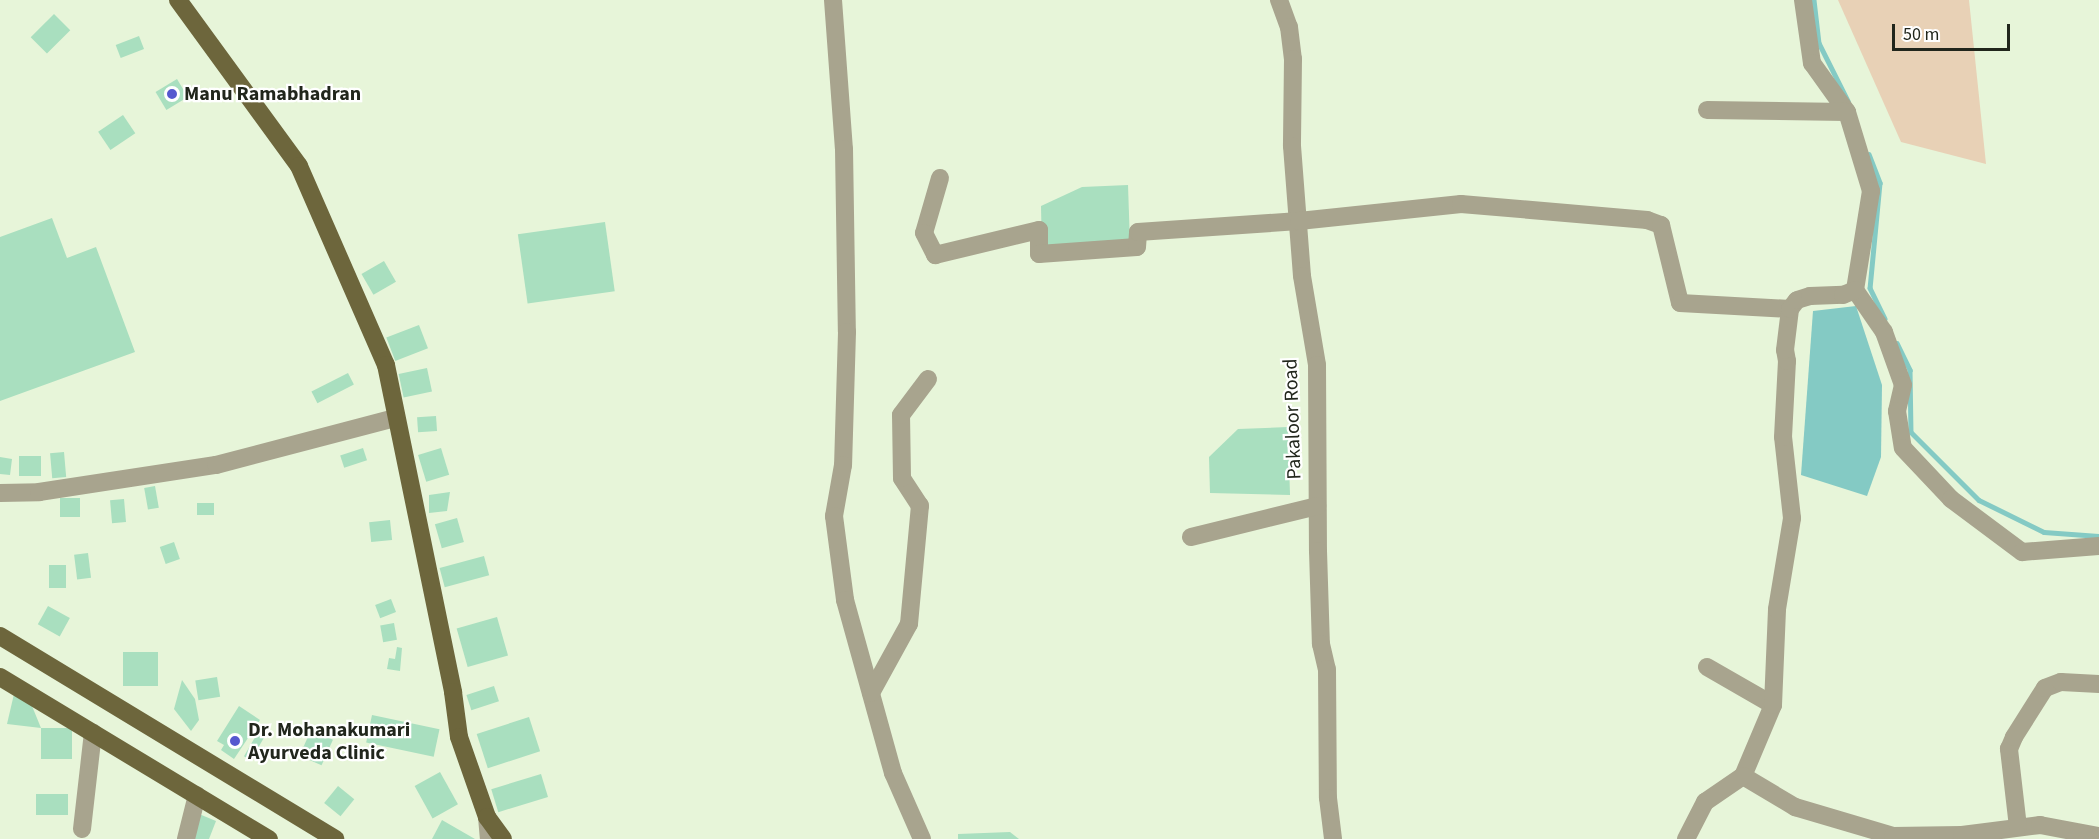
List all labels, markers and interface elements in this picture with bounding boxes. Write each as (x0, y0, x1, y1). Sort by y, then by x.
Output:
scale bar (1895, 12, 2014, 50)
text: 50 m (1903, 22, 1939, 47)
place label: Manu Ramabhadran (184, 82, 361, 106)
marker: Manu Ramabhadran (165, 87, 179, 101)
street label: Pakaloor Road (1279, 358, 1307, 480)
place label: Dr. Mohanakumari Ayurveda Clinic (248, 718, 410, 765)
marker: Dr. Mohanakumari Ayurveda Clinic (226, 732, 244, 750)

